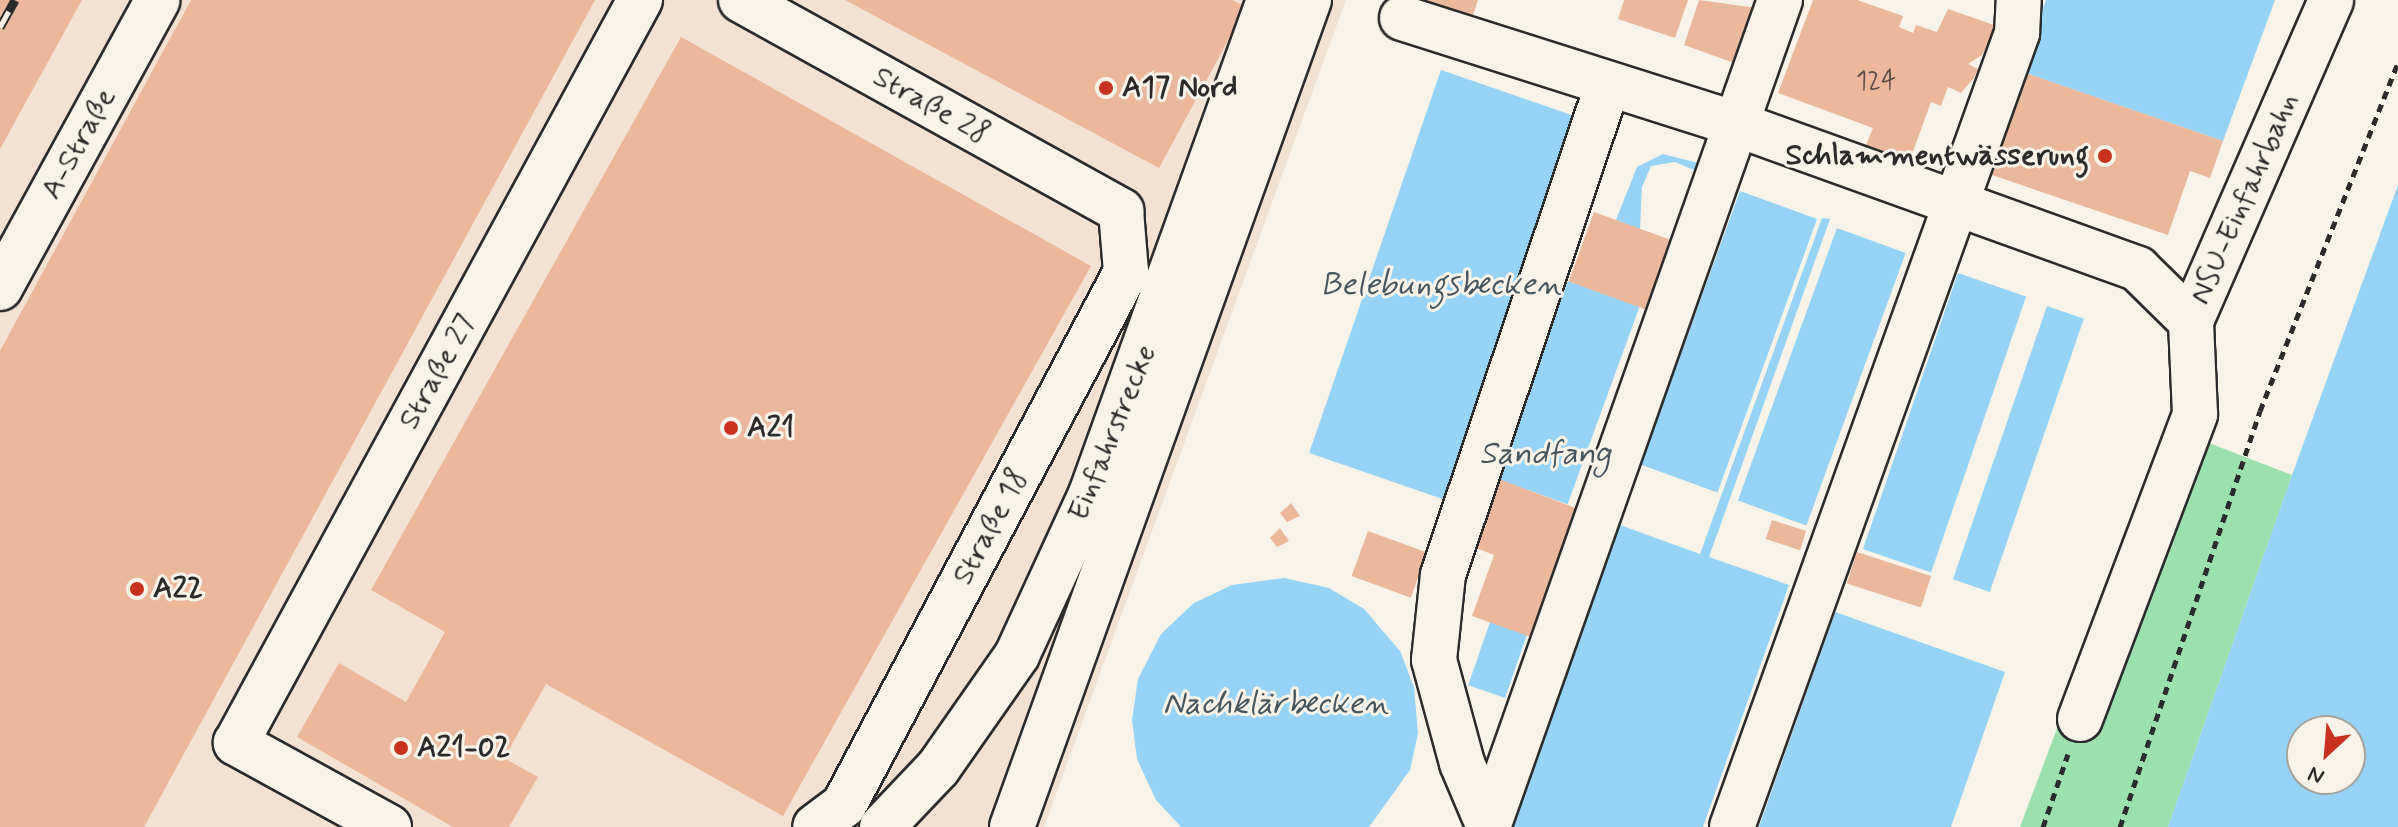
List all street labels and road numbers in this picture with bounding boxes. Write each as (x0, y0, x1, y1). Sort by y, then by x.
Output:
street label: Straße 28 (866, 59, 996, 153)
street label: A-Straße (34, 82, 124, 206)
street label: NSU-Einfahrbahn (2182, 88, 2308, 310)
street label: Straße 27 (392, 308, 484, 436)
street label: Einfahrstrecke (1061, 340, 1165, 526)
street label: Straße 18 (945, 463, 1037, 591)

